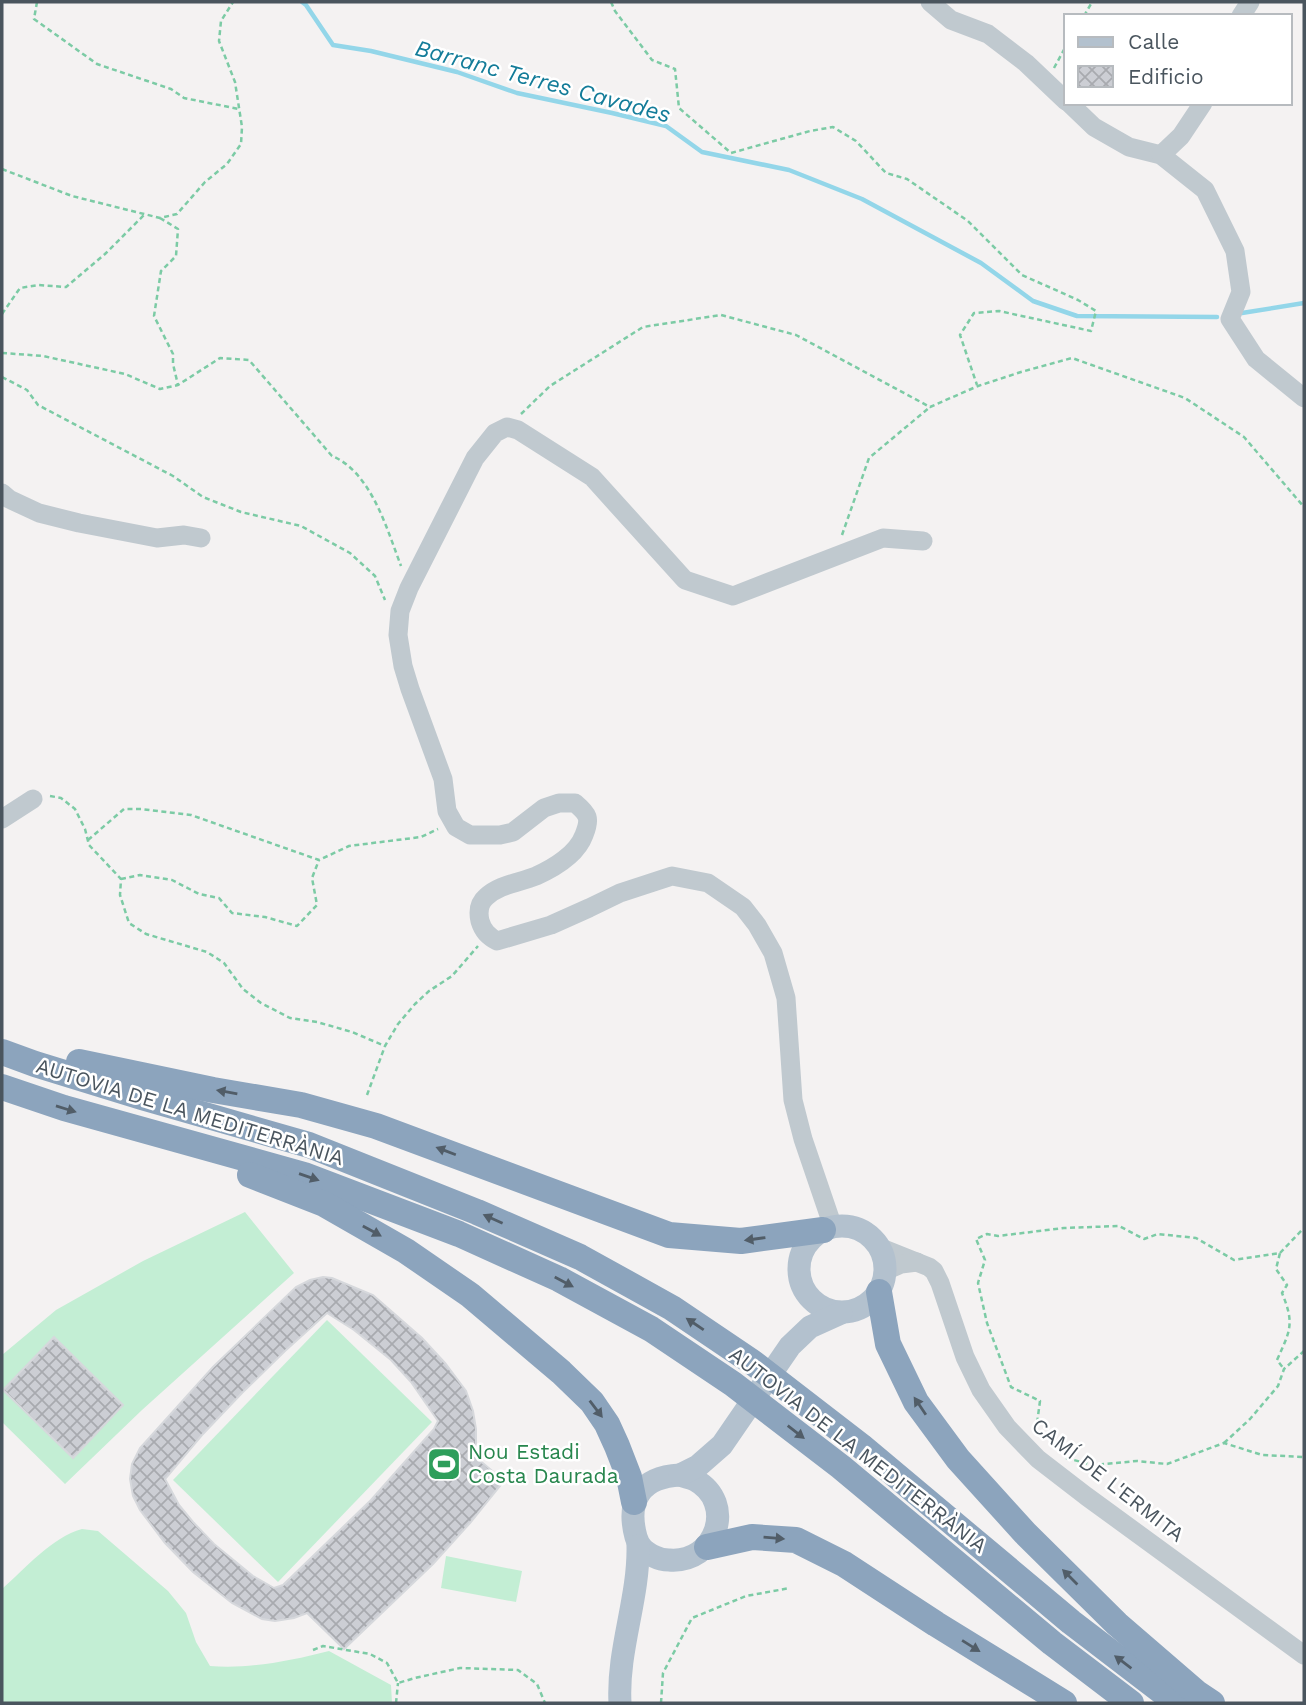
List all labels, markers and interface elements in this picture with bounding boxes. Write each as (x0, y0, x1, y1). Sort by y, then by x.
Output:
legend (1064, 14, 1292, 105)
text: Calle (1128, 29, 1179, 54)
water label: Barranc Terres Cavades (412, 34, 674, 129)
text: Edificio (1128, 64, 1204, 89)
street label: AUTOVIA DE LA MEDITERRÀNIA (33, 1053, 347, 1170)
one-way arrow (216, 1086, 238, 1097)
one-way arrow (56, 1104, 77, 1114)
one-way arrow (435, 1146, 456, 1157)
one-way arrow (298, 1172, 319, 1183)
one-way arrow (483, 1213, 503, 1225)
one-way arrow (362, 1225, 381, 1237)
one-way arrow (744, 1233, 766, 1244)
one-way arrow (555, 1275, 575, 1287)
one-way arrow (685, 1318, 704, 1331)
street label: AUTOVIA DE LA MEDITERRÀNIA (724, 1341, 992, 1558)
one-way arrow (913, 1397, 926, 1416)
one-way arrow (589, 1399, 603, 1418)
street label: CAMÍ DE L'ERMITA (1027, 1412, 1190, 1547)
one-way arrow (786, 1425, 804, 1440)
place label: Nou Estadi Costa Daurada (468, 1439, 619, 1488)
sports icon: Nou Estadi Costa Daurada (425, 1445, 463, 1483)
one-way arrow (763, 1533, 785, 1544)
one-way arrow (1061, 1568, 1078, 1585)
one-way arrow (962, 1640, 981, 1653)
one-way arrow (1114, 1655, 1132, 1669)

